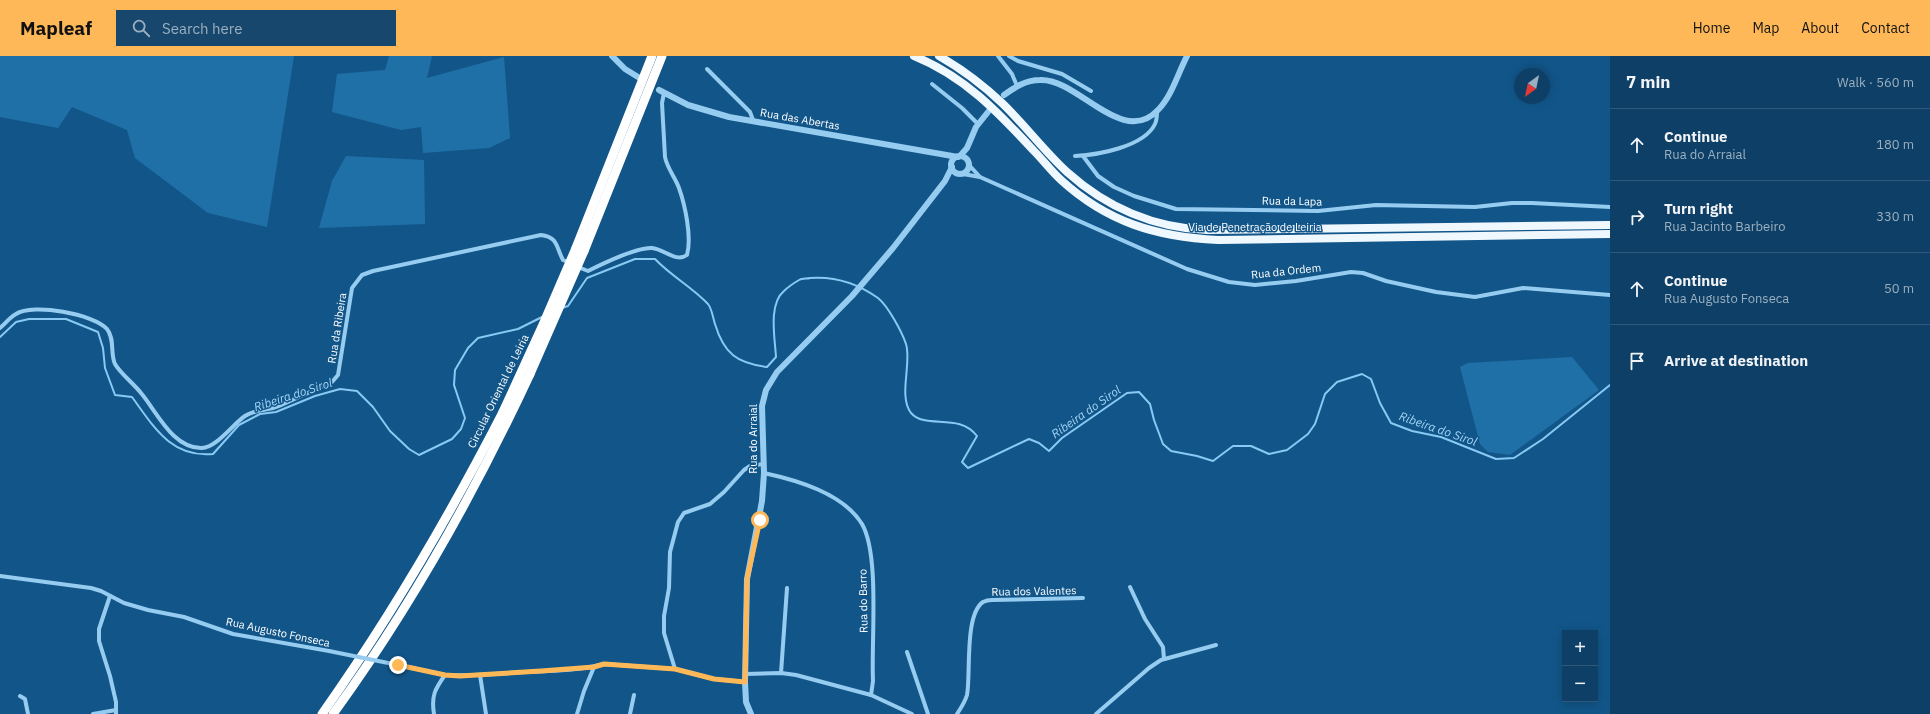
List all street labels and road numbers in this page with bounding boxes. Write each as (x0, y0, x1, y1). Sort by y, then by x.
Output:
street label: Rua das Abertas (759, 105, 841, 133)
street label: Rua da Lapa (1262, 193, 1322, 209)
street label: Via de Penetração de Leiria (1188, 220, 1322, 234)
street label: Rua da Ordem (1250, 260, 1322, 282)
street label: Rua da Ribeira (324, 292, 350, 364)
street label: Circular Oriental de Leiria (464, 332, 532, 450)
street label: Rua do Arraial (746, 404, 760, 474)
street label: Rua do Barro (855, 569, 871, 633)
street label: Rua dos Valentes (991, 583, 1077, 599)
street label: Rua Augusto Fonseca (225, 614, 331, 650)

